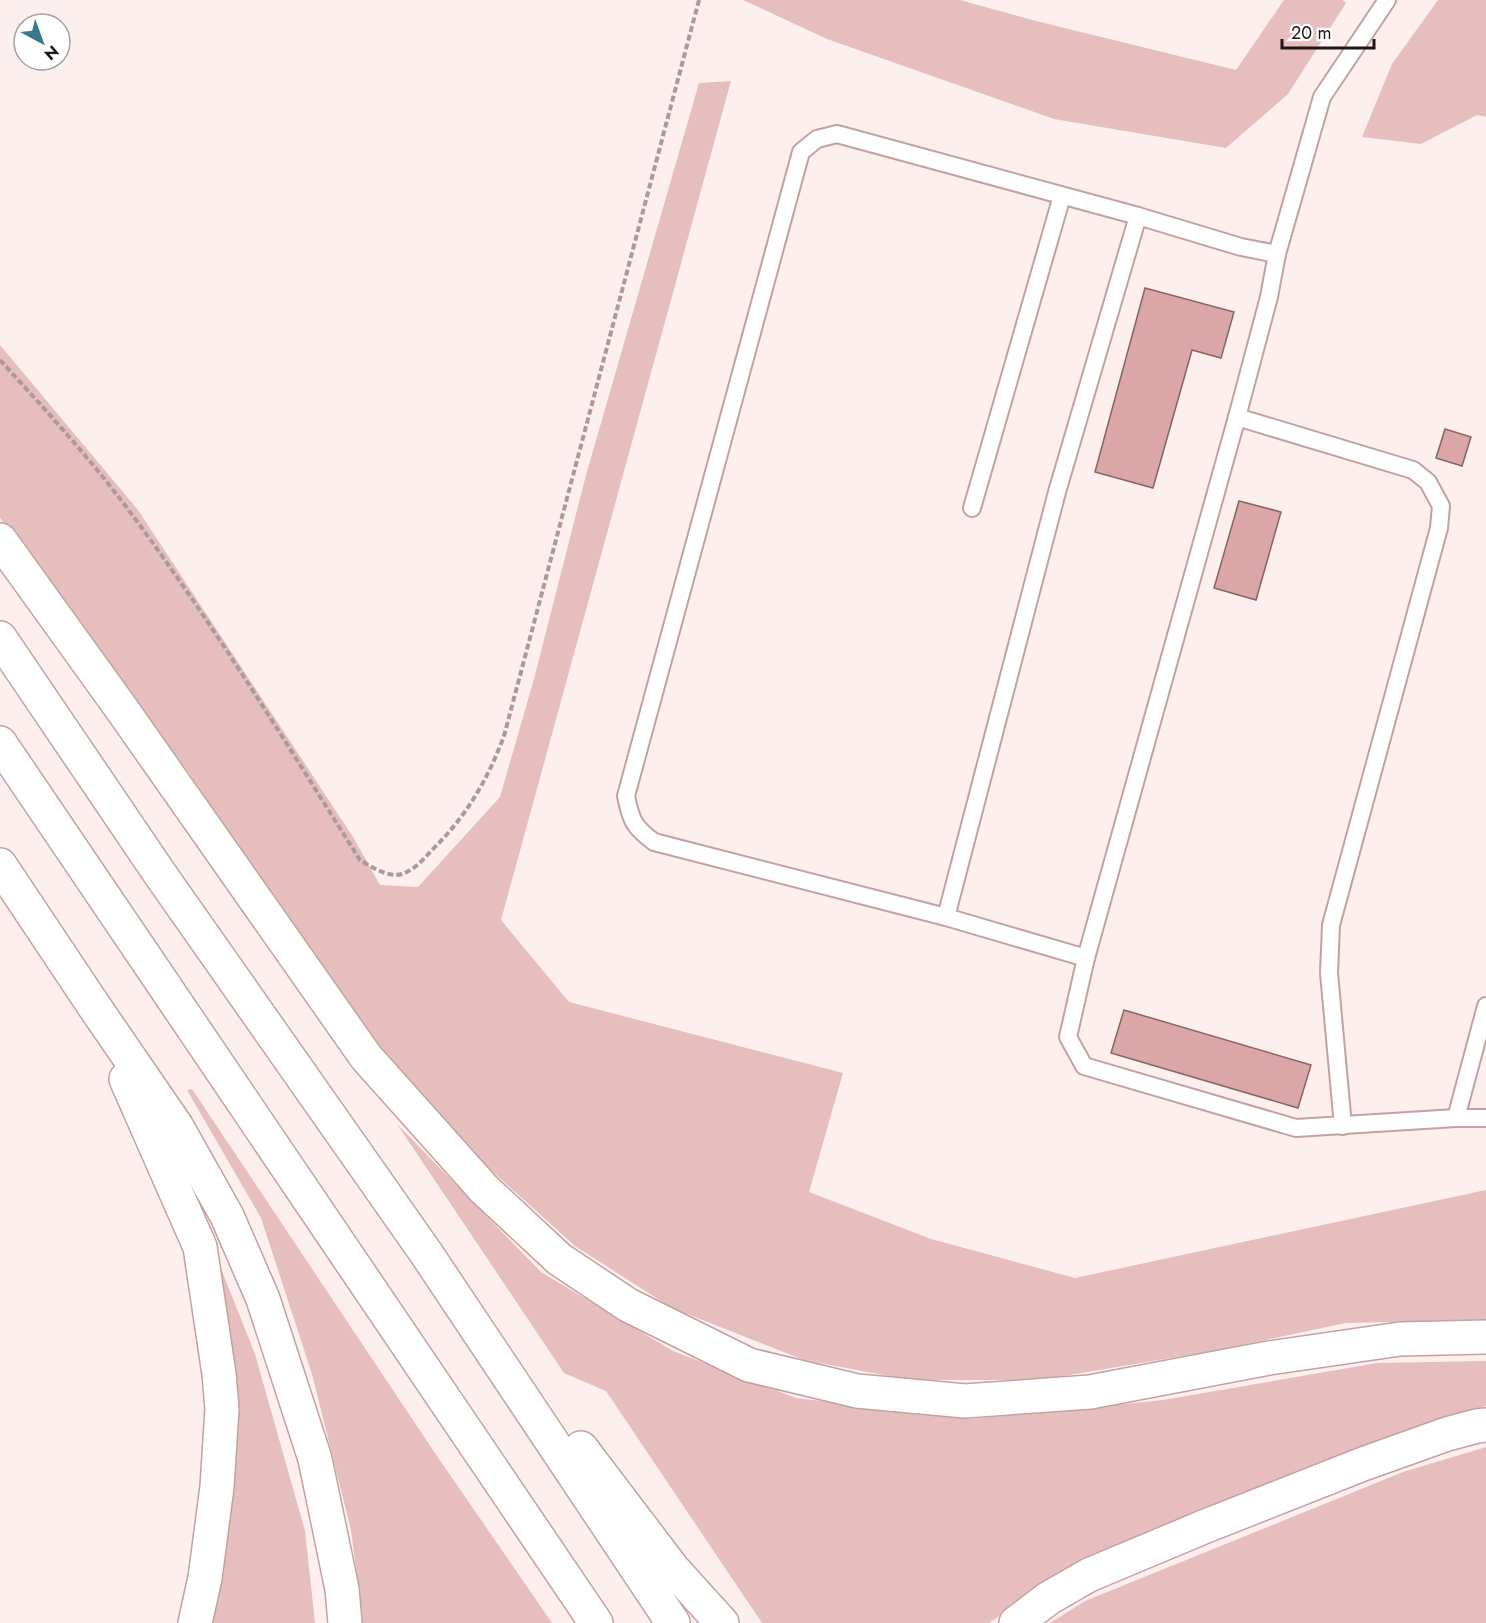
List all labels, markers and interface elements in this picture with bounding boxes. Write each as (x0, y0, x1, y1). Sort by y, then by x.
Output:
north arrow (12, 12, 72, 72)
scale bar (1282, 12, 1374, 50)
text: 20 m (1291, 20, 1331, 46)
text: N (39, 40, 64, 66)

